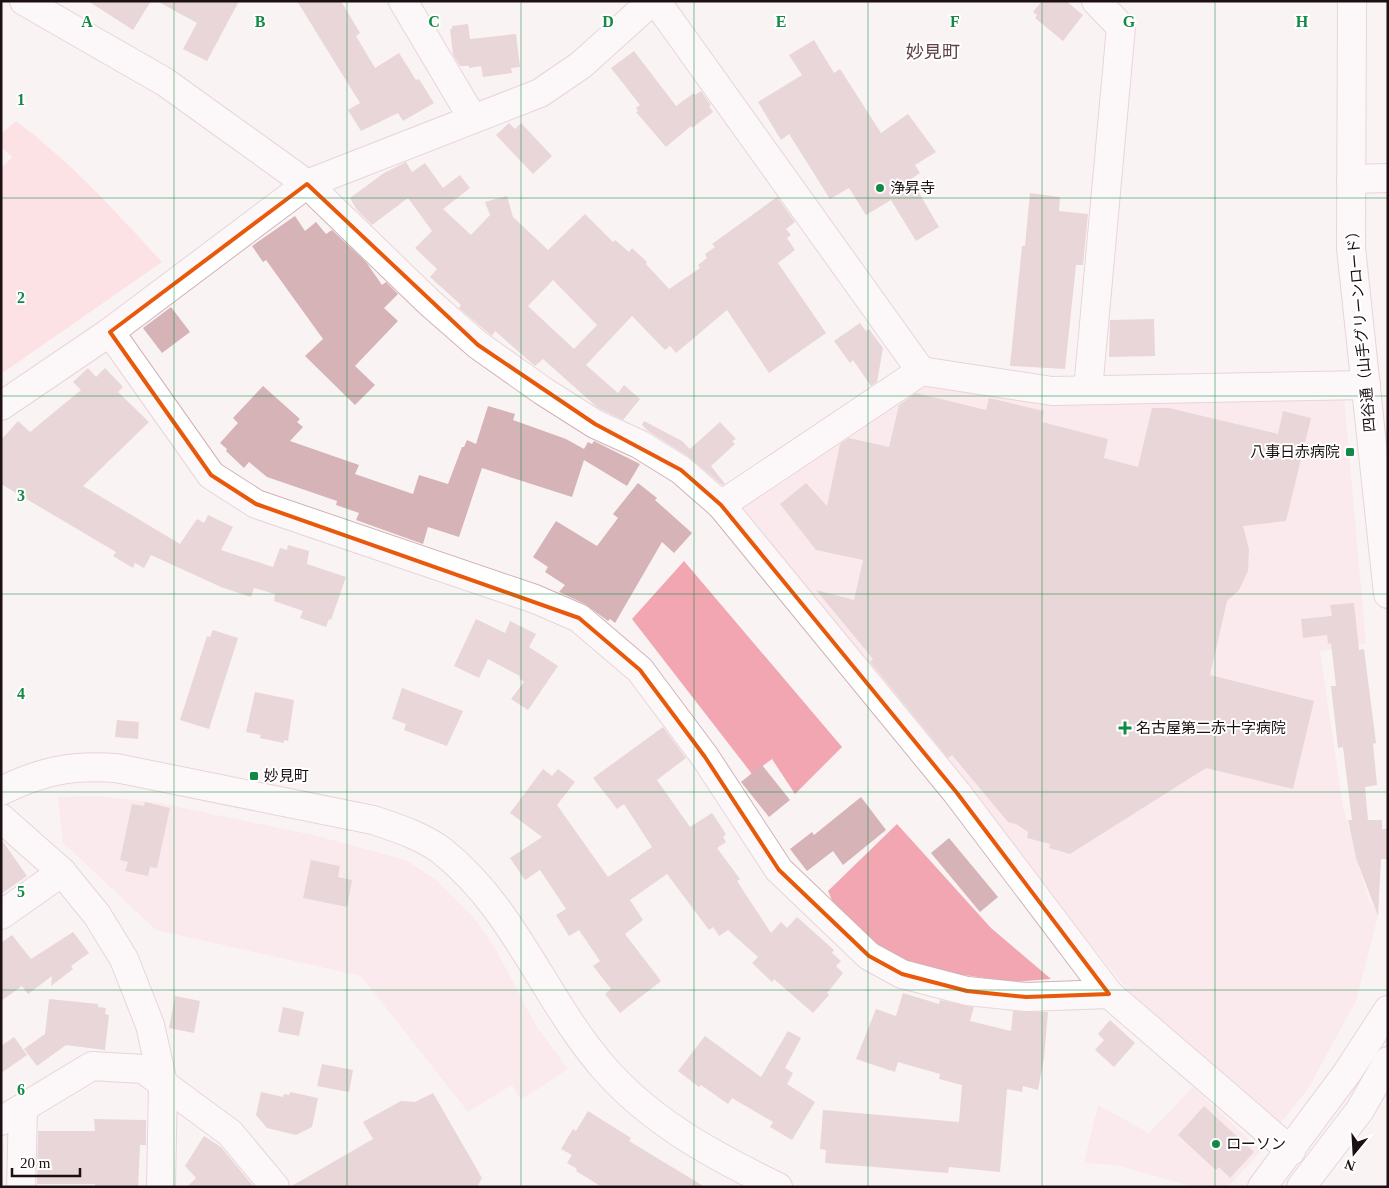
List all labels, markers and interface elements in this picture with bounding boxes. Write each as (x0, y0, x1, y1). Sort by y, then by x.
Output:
text: A (81, 13, 93, 30)
text: B (255, 13, 266, 30)
text: C (428, 13, 440, 30)
text: D (602, 13, 614, 30)
text: E (776, 13, 786, 30)
text: F (950, 13, 960, 30)
text: G (1123, 13, 1136, 30)
text: H (1296, 13, 1309, 30)
district label: 妙見町 (906, 42, 960, 62)
text: 1 (17, 91, 25, 108)
place label: 浄昇寺 (890, 180, 935, 196)
marker: 浄昇寺 (874, 182, 886, 194)
street label: 四谷通（山手グリーンロード） (1344, 223, 1378, 433)
text: 2 (17, 289, 25, 306)
place label: 八事日赤病院 (1250, 444, 1340, 460)
marker: 八事日赤病院 (1344, 446, 1356, 458)
text: 3 (17, 487, 25, 504)
text: 4 (17, 685, 25, 702)
place label: 名古屋第二赤十字病院 (1136, 720, 1286, 736)
marker: 名古屋第二赤十字病院 (1118, 721, 1132, 735)
place label: 妙見町 (264, 768, 309, 784)
marker: 妙見町 (248, 770, 260, 782)
text: 5 (17, 883, 25, 900)
text: 6 (17, 1081, 25, 1098)
north arrow (1329, 1128, 1379, 1178)
place label: ローソン (1226, 1136, 1286, 1152)
marker: ローソン (1210, 1138, 1222, 1150)
scale bar (12, 1146, 80, 1178)
text: 20 m (20, 1155, 51, 1171)
text: N (1343, 1156, 1357, 1174)

